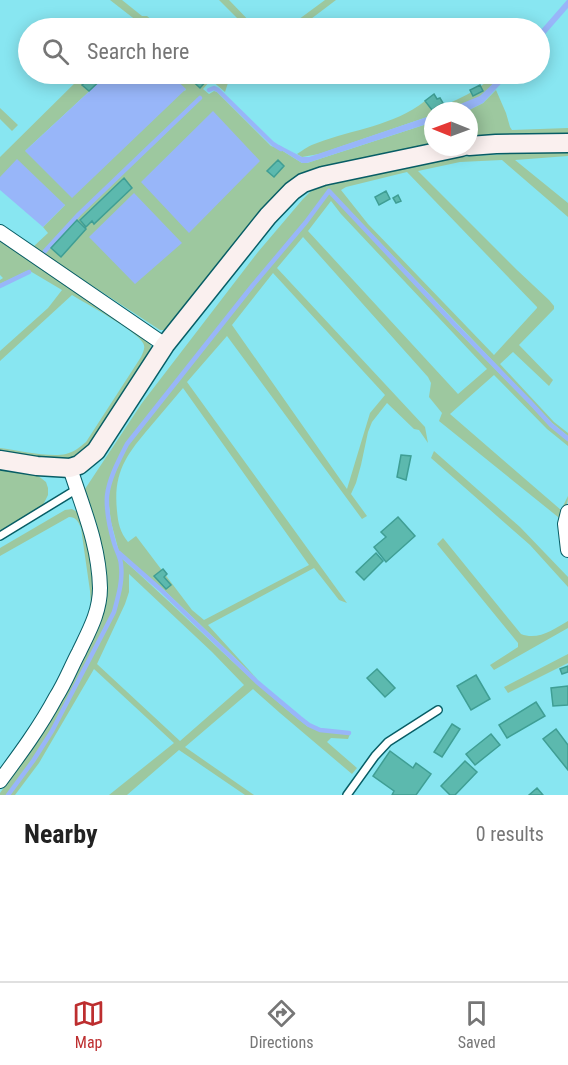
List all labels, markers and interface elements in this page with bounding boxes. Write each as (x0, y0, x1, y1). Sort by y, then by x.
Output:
search box (18, 18, 550, 84)
icon: search (39, 35, 72, 68)
text: Search here (87, 39, 189, 64)
north arrow (424, 102, 478, 156)
text: Nearby (24, 819, 98, 849)
text: 0 results (476, 822, 544, 846)
tab: Map (72, 997, 105, 1052)
tab: Directions (250, 997, 313, 1052)
tab: Saved (458, 997, 496, 1052)

